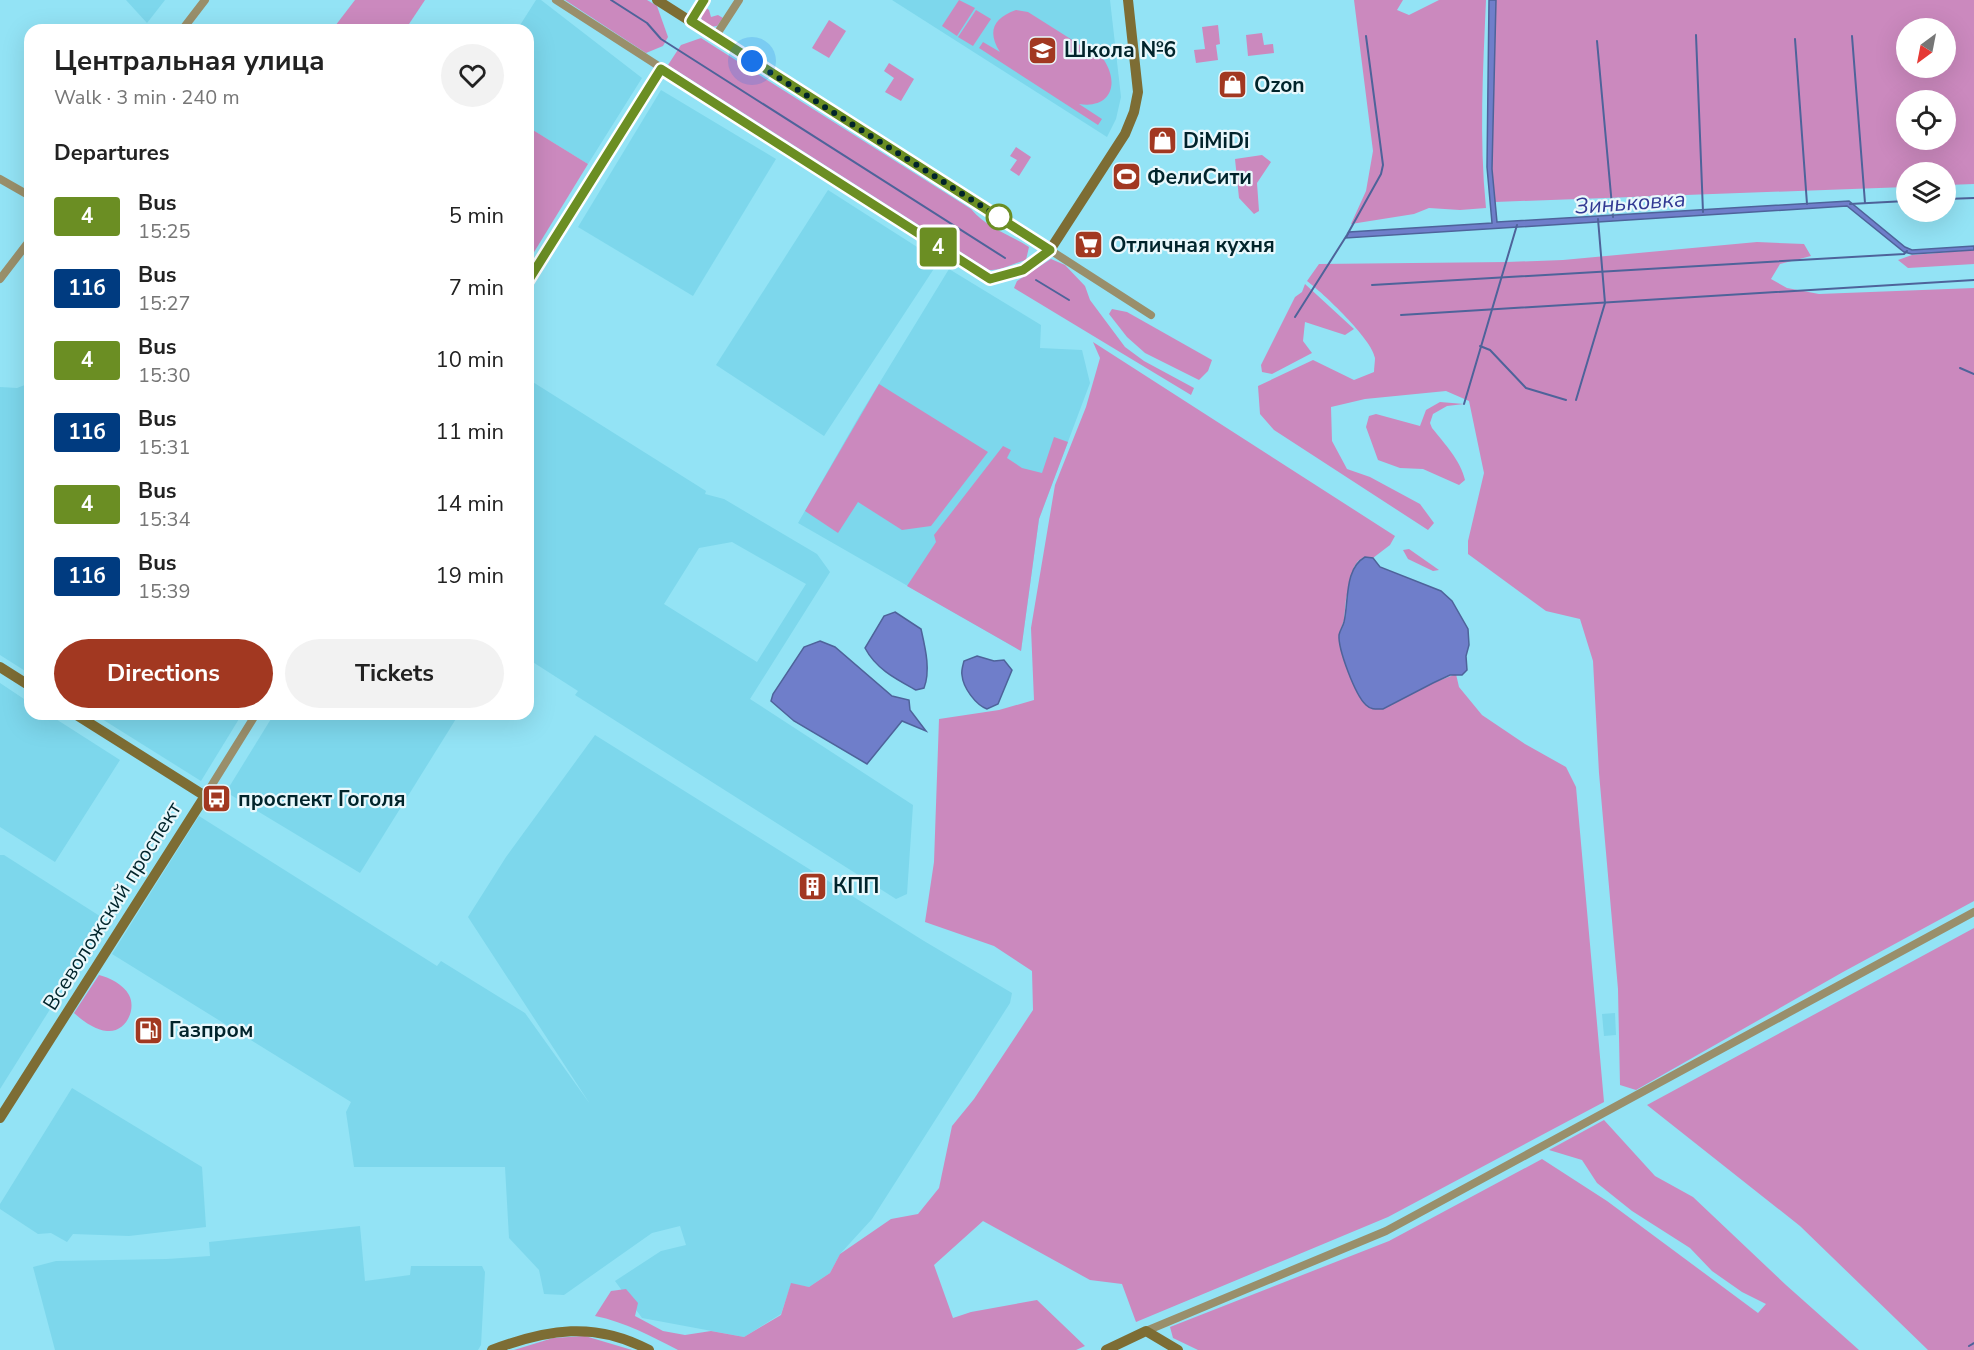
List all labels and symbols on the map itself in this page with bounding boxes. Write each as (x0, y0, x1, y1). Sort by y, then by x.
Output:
north arrow (1896, 18, 1956, 78)
school or university icon: Школа №6 (1027, 34, 1059, 66)
place label: Школа №6 (1064, 36, 1176, 64)
your location (737, 46, 767, 76)
shop icon: Ozon (1217, 69, 1249, 101)
place label: Ozon (1254, 71, 1305, 99)
shop icon: DiMiDi (1146, 125, 1178, 157)
place label: DiMiDi (1183, 127, 1249, 155)
sports icon: ФелиСити (1110, 161, 1142, 193)
place label: ФелиСити (1147, 163, 1252, 191)
water label: Зиньковка (1574, 184, 1687, 222)
unlabelled marker (986, 204, 1012, 230)
line badge: 4 (918, 228, 958, 266)
supermarket icon: Отличная кухня (1073, 229, 1105, 261)
place label: Отличная кухня (1110, 231, 1275, 259)
bus stop icon: проспект Гоголя (201, 783, 233, 815)
place label: проспект Гоголя (238, 785, 406, 813)
street label: Всеволожский проспект (36, 796, 188, 1015)
building icon: КПП (796, 870, 828, 902)
place label: КПП (833, 872, 879, 900)
fuel station icon: Газпром (132, 1014, 164, 1046)
place label: Газпром (169, 1016, 253, 1044)

